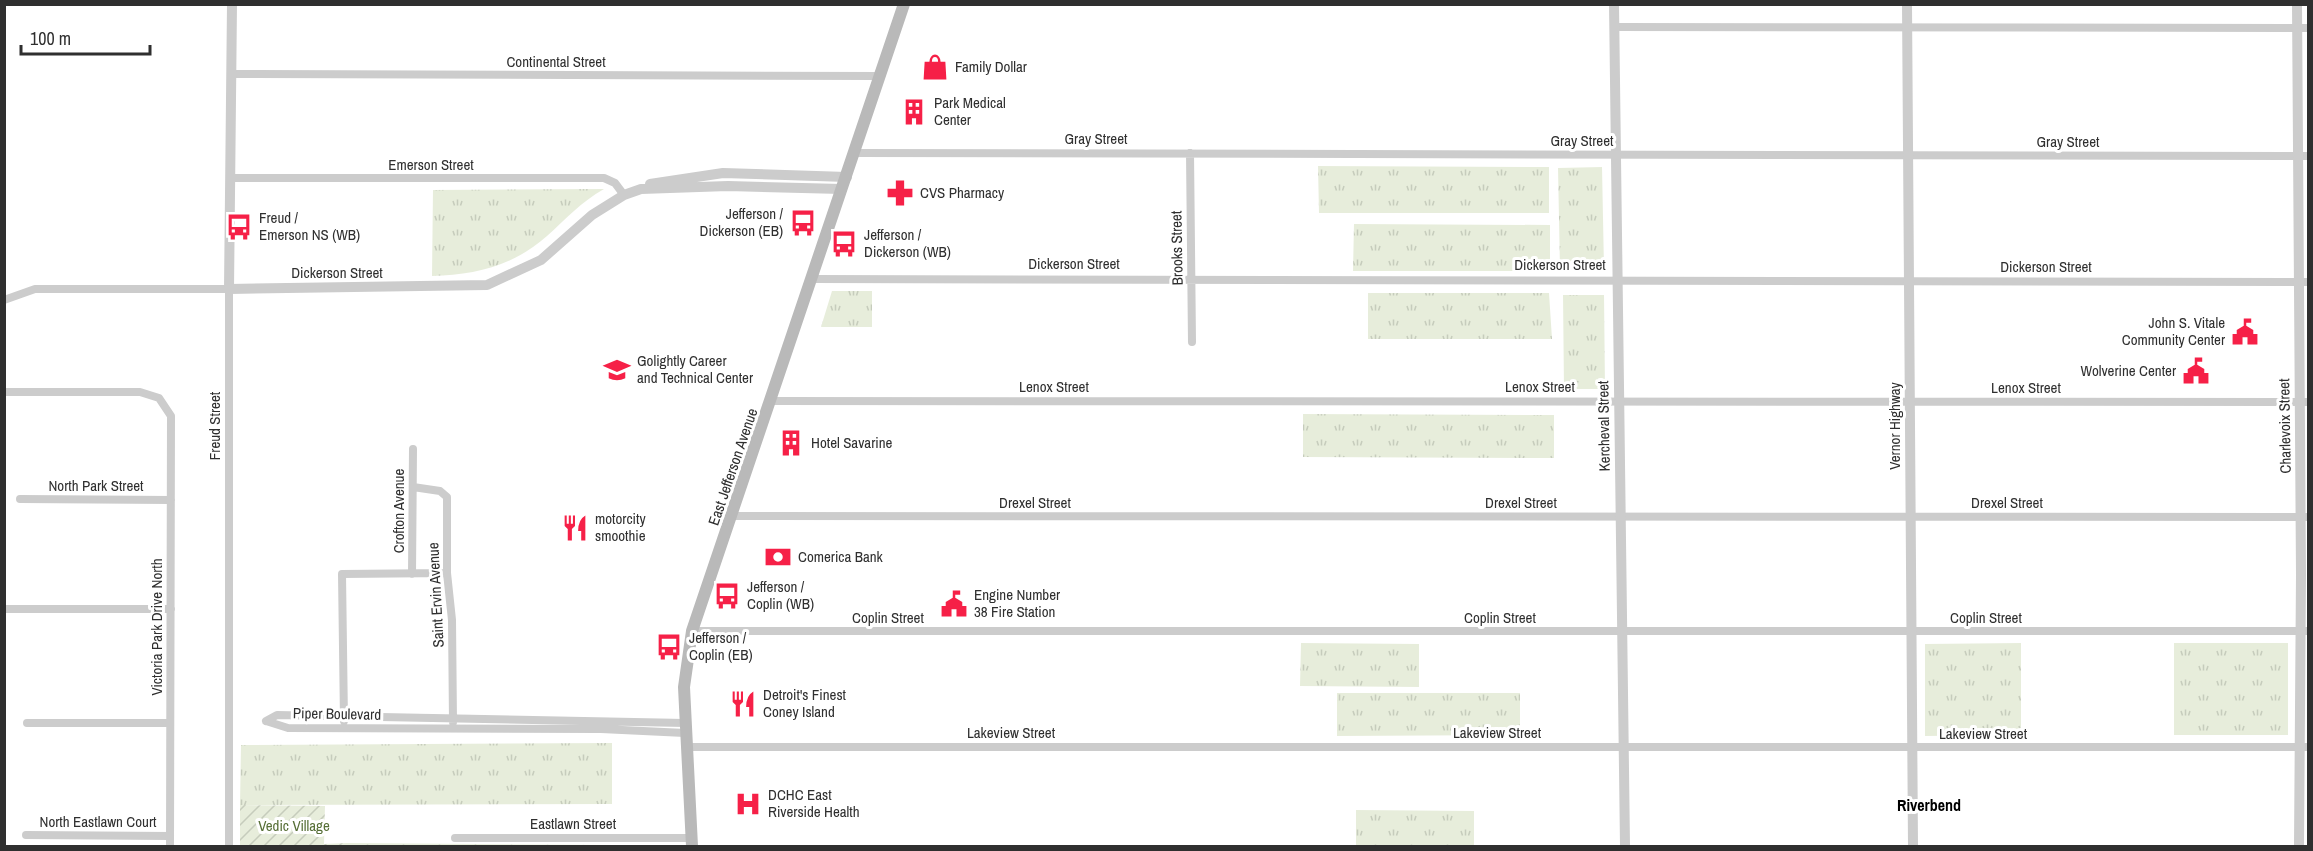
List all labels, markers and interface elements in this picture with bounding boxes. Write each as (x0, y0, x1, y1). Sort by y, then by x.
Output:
scale bar (21, 18, 150, 56)
text: 100 m (30, 26, 71, 51)
street label: Continental Street (506, 51, 606, 72)
shop icon: Family Dollar (920, 52, 950, 82)
place label: Family Dollar (955, 56, 1027, 77)
place label: Park Medical Center (934, 92, 1006, 130)
building icon: Park Medical Center (899, 97, 929, 127)
street label: Gray Street (1065, 128, 1128, 149)
street label: Gray Street (1551, 130, 1614, 151)
street label: Gray Street (2037, 131, 2100, 152)
street label: Emerson Street (388, 154, 474, 175)
pharmacy icon: CVS Pharmacy (885, 178, 915, 208)
place label: CVS Pharmacy (920, 182, 1005, 203)
place label: Jefferson / Dickerson (EB) (700, 203, 784, 241)
place label: Freud / Emerson NS (WB) (259, 207, 360, 245)
bus stop icon: Jefferson / Dickerson (EB) (788, 208, 818, 238)
street label: Brooks Street (1165, 210, 1188, 285)
bus stop icon: Freud / Emerson NS (WB) (224, 212, 254, 242)
place label: Jefferson / Dickerson (WB) (864, 224, 951, 262)
bus stop icon: Jefferson / Dickerson (WB) (829, 229, 859, 259)
street label: Dickerson Street (1028, 253, 1120, 274)
street label: Dickerson Street (1514, 254, 1606, 275)
street label: Dickerson Street (2000, 256, 2092, 277)
street label: Dickerson Street (291, 262, 383, 283)
place label: John S. Vitale Community Center (2122, 312, 2225, 350)
public building icon: John S. Vitale Community Center (2230, 317, 2260, 347)
place label: Golightly Career and Technical Center (637, 350, 753, 388)
school or university icon: Golightly Career and Technical Center (602, 355, 632, 385)
public building icon: Wolverine Center (2181, 356, 2211, 386)
place label: Wolverine Center (2081, 360, 2176, 381)
street label: Lenox Street (1019, 376, 1089, 397)
street label: Lenox Street (1505, 376, 1575, 397)
street label: Lenox Street (1991, 377, 2061, 398)
street label: Charlevoix Street (2273, 378, 2296, 474)
street label: Kercheval Street (1592, 380, 1615, 472)
street label: Vernor Highway (1884, 381, 1905, 470)
street label: Freud Street (204, 391, 225, 460)
street label: East Jefferson Avenue (703, 405, 762, 528)
building icon: Hotel Savarine (776, 428, 806, 458)
place label: Hotel Savarine (811, 432, 893, 453)
street label: Crofton Avenue (388, 469, 409, 553)
street label: North Park Street (48, 475, 144, 496)
street label: Drexel Street (999, 492, 1071, 513)
street label: Drexel Street (1485, 492, 1557, 513)
street label: Drexel Street (1971, 492, 2043, 513)
place label: motorcity smoothie (595, 508, 646, 546)
restaurant icon: motorcity smoothie (560, 513, 590, 543)
street label: Saint Ervin Avenue (422, 542, 449, 648)
bank icon: Comerica Bank (763, 542, 793, 572)
place label: Comerica Bank (798, 546, 884, 567)
street label: Victoria Park Drive North (146, 558, 167, 696)
place label: Jefferson / Coplin (WB) (747, 576, 814, 614)
bus stop icon: Jefferson / Coplin (WB) (712, 581, 742, 611)
place label: Engine Number 38 Fire Station (974, 584, 1060, 622)
public building icon: Engine Number 38 Fire Station (939, 589, 969, 619)
street label: Coplin Street (852, 607, 924, 628)
street label: Coplin Street (1464, 607, 1536, 628)
street label: Coplin Street (1950, 607, 2022, 628)
place label: Jefferson / Coplin (EB) (689, 627, 753, 665)
bus stop icon: Jefferson / Coplin (EB) (654, 632, 684, 662)
place label: Detroit's Finest Coney Island (763, 684, 847, 722)
restaurant icon: Detroit's Finest Coney Island (728, 689, 758, 719)
street label: Piper Boulevard (293, 702, 381, 725)
street label: Lakeview Street (967, 722, 1056, 743)
street label: Lakeview Street (1453, 722, 1542, 743)
street label: Lakeview Street (1939, 723, 2028, 744)
place label: DCHC East Riverside Health (768, 784, 860, 822)
hospital icon: DCHC East Riverside Health (733, 789, 763, 819)
district label: Riverbend (1897, 794, 1961, 816)
street label: North Eastlawn Court (40, 811, 157, 832)
street label: Eastlawn Street (530, 813, 617, 834)
park label: Vedic Village (258, 815, 330, 836)

